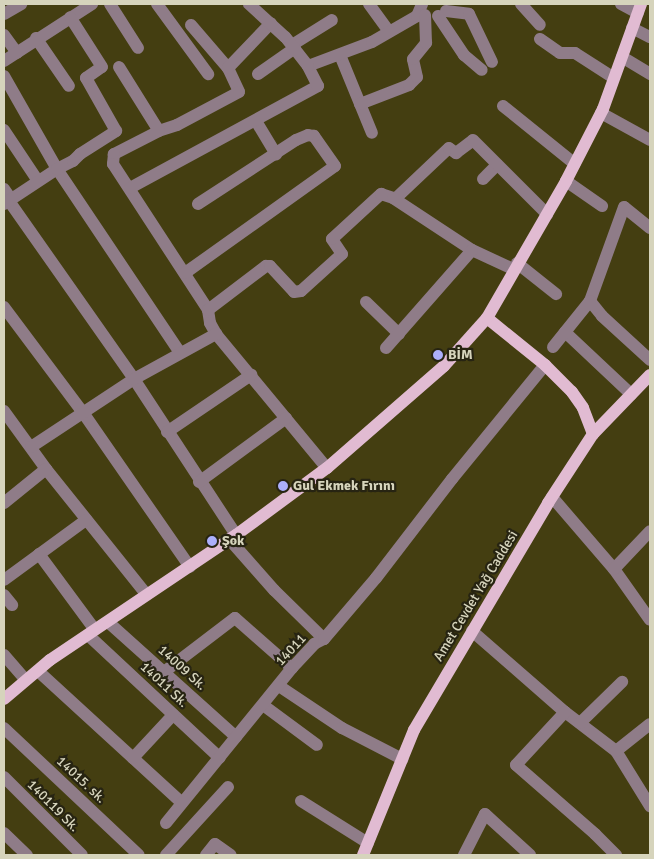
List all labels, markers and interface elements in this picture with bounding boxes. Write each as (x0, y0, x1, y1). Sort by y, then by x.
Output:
place label: BİM (448, 347, 473, 363)
marker: BİM (432, 349, 444, 361)
place label: Gul Ekmek Fırını (293, 478, 395, 494)
marker: Gul Ekmek Fırını (277, 480, 289, 492)
street label: Amet Cevdet Yağ Caddesi (430, 528, 522, 664)
place label: Şok (222, 533, 244, 549)
marker: Şok (206, 535, 218, 547)
street label: 14011 (272, 630, 310, 670)
street label: 14009 Sk. (154, 642, 210, 694)
street label: 14011 Sk. (137, 659, 191, 711)
street label: 14015. sk. (53, 753, 109, 807)
street label: 140119 Sk. (23, 776, 83, 836)

